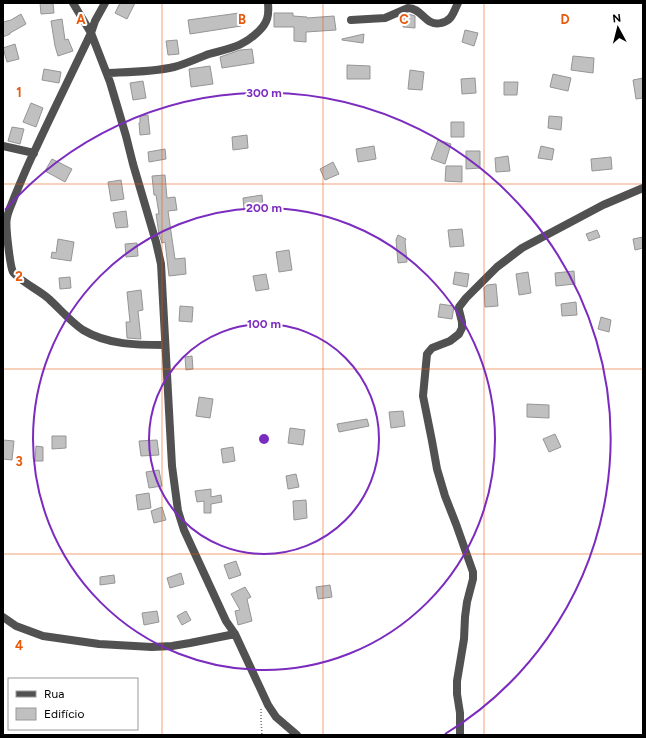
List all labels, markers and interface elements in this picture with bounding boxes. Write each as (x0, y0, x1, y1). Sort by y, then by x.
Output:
north arrow (598, 8, 638, 48)
text: A (76, 12, 86, 27)
text: B (238, 12, 246, 27)
text: C (399, 12, 409, 27)
text: D (560, 12, 570, 27)
text: N (612, 12, 622, 26)
text: 1 (16, 85, 22, 100)
text: 300 m (246, 86, 282, 100)
text: 200 m (246, 201, 282, 215)
text: 2 (15, 269, 23, 284)
text: 100 m (247, 317, 281, 331)
centre of rings (257, 432, 271, 446)
text: 3 (15, 454, 23, 469)
text: 4 (15, 638, 23, 653)
legend (8, 678, 138, 730)
text: Rua (44, 687, 64, 701)
text: Edifício (44, 707, 84, 721)

